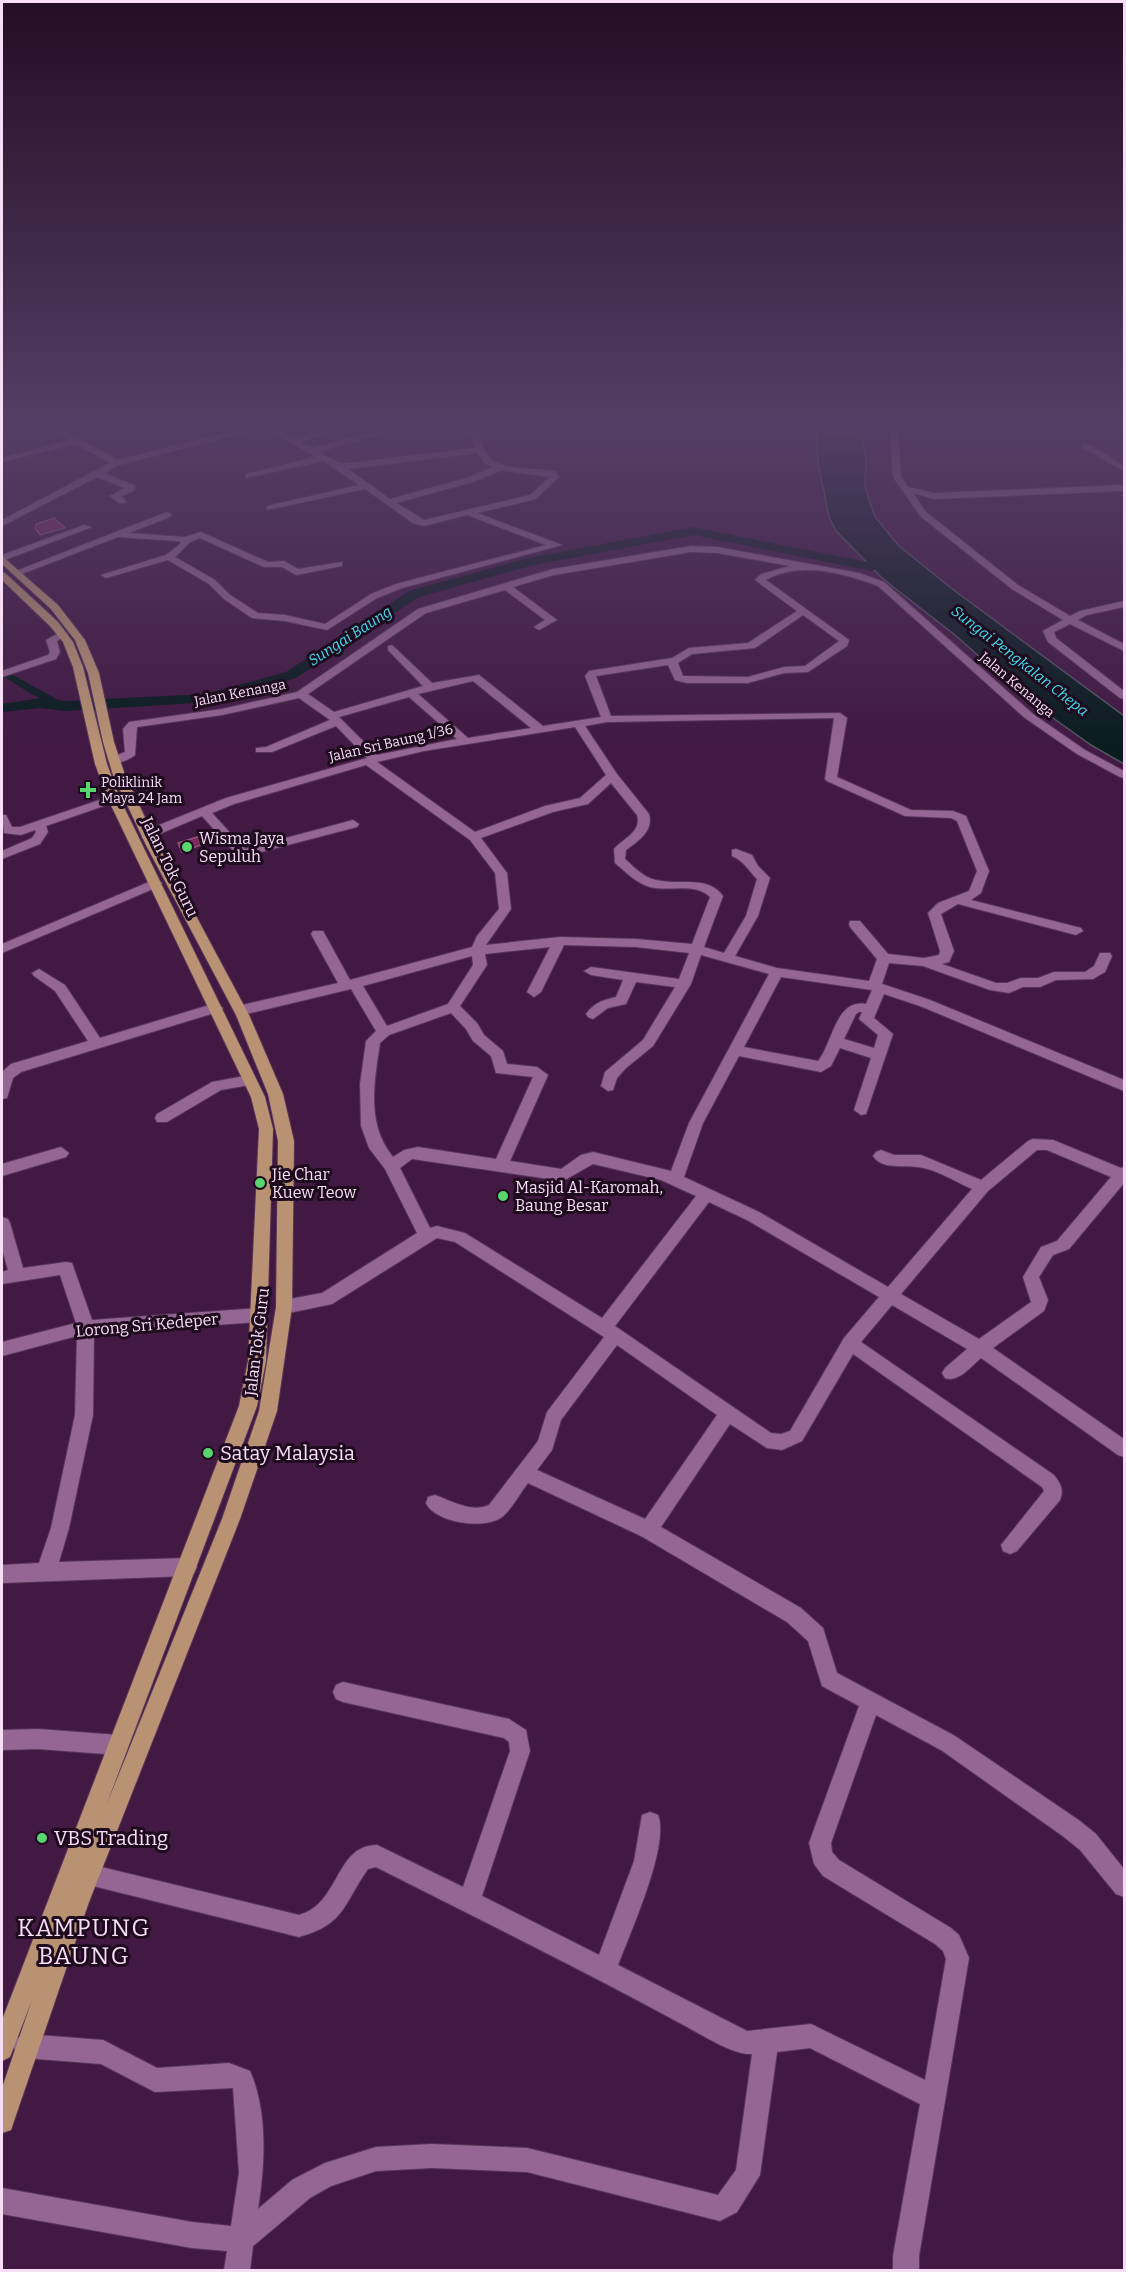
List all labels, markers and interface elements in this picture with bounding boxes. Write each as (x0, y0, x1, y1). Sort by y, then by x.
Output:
water label: Sungai Baung (305, 602, 395, 670)
water label: Sungai Pengkalan Chepa (948, 602, 1092, 720)
street label: Jalan Kenanga (975, 648, 1058, 722)
street label: Jalan Kenanga (192, 676, 288, 710)
street label: Jalan Sri Baung 1/36 (326, 720, 455, 766)
place label: Poliklinik Maya 24 Jam (101, 774, 183, 807)
marker: Poliklinik Maya 24 Jam (79, 781, 97, 799)
street label: Jalan Tok Guru (137, 813, 202, 920)
place label: Wisma Jaya Sepuluh (199, 829, 285, 866)
marker: Wisma Jaya Sepuluh (180, 840, 194, 854)
place label: Jie Char Kuew Teow (271, 1165, 356, 1202)
marker: Jie Char Kuew Teow (253, 1176, 267, 1190)
place label: Masjid Al-Karomah, Baung Besar (515, 1178, 663, 1215)
marker: Masjid Al-Karomah, Baung Besar (496, 1189, 510, 1203)
street label: Jalan Tok Guru (241, 1287, 273, 1398)
street label: Lorong Sri Kedeper (75, 1309, 219, 1341)
place label: Satay Malaysia (220, 1441, 355, 1465)
marker: Satay Malaysia (201, 1446, 215, 1460)
place label: VBS Trading (54, 1826, 168, 1850)
marker: VBS Trading (35, 1831, 49, 1845)
district label: KAMPUNG BAUNG (17, 1914, 151, 1970)

